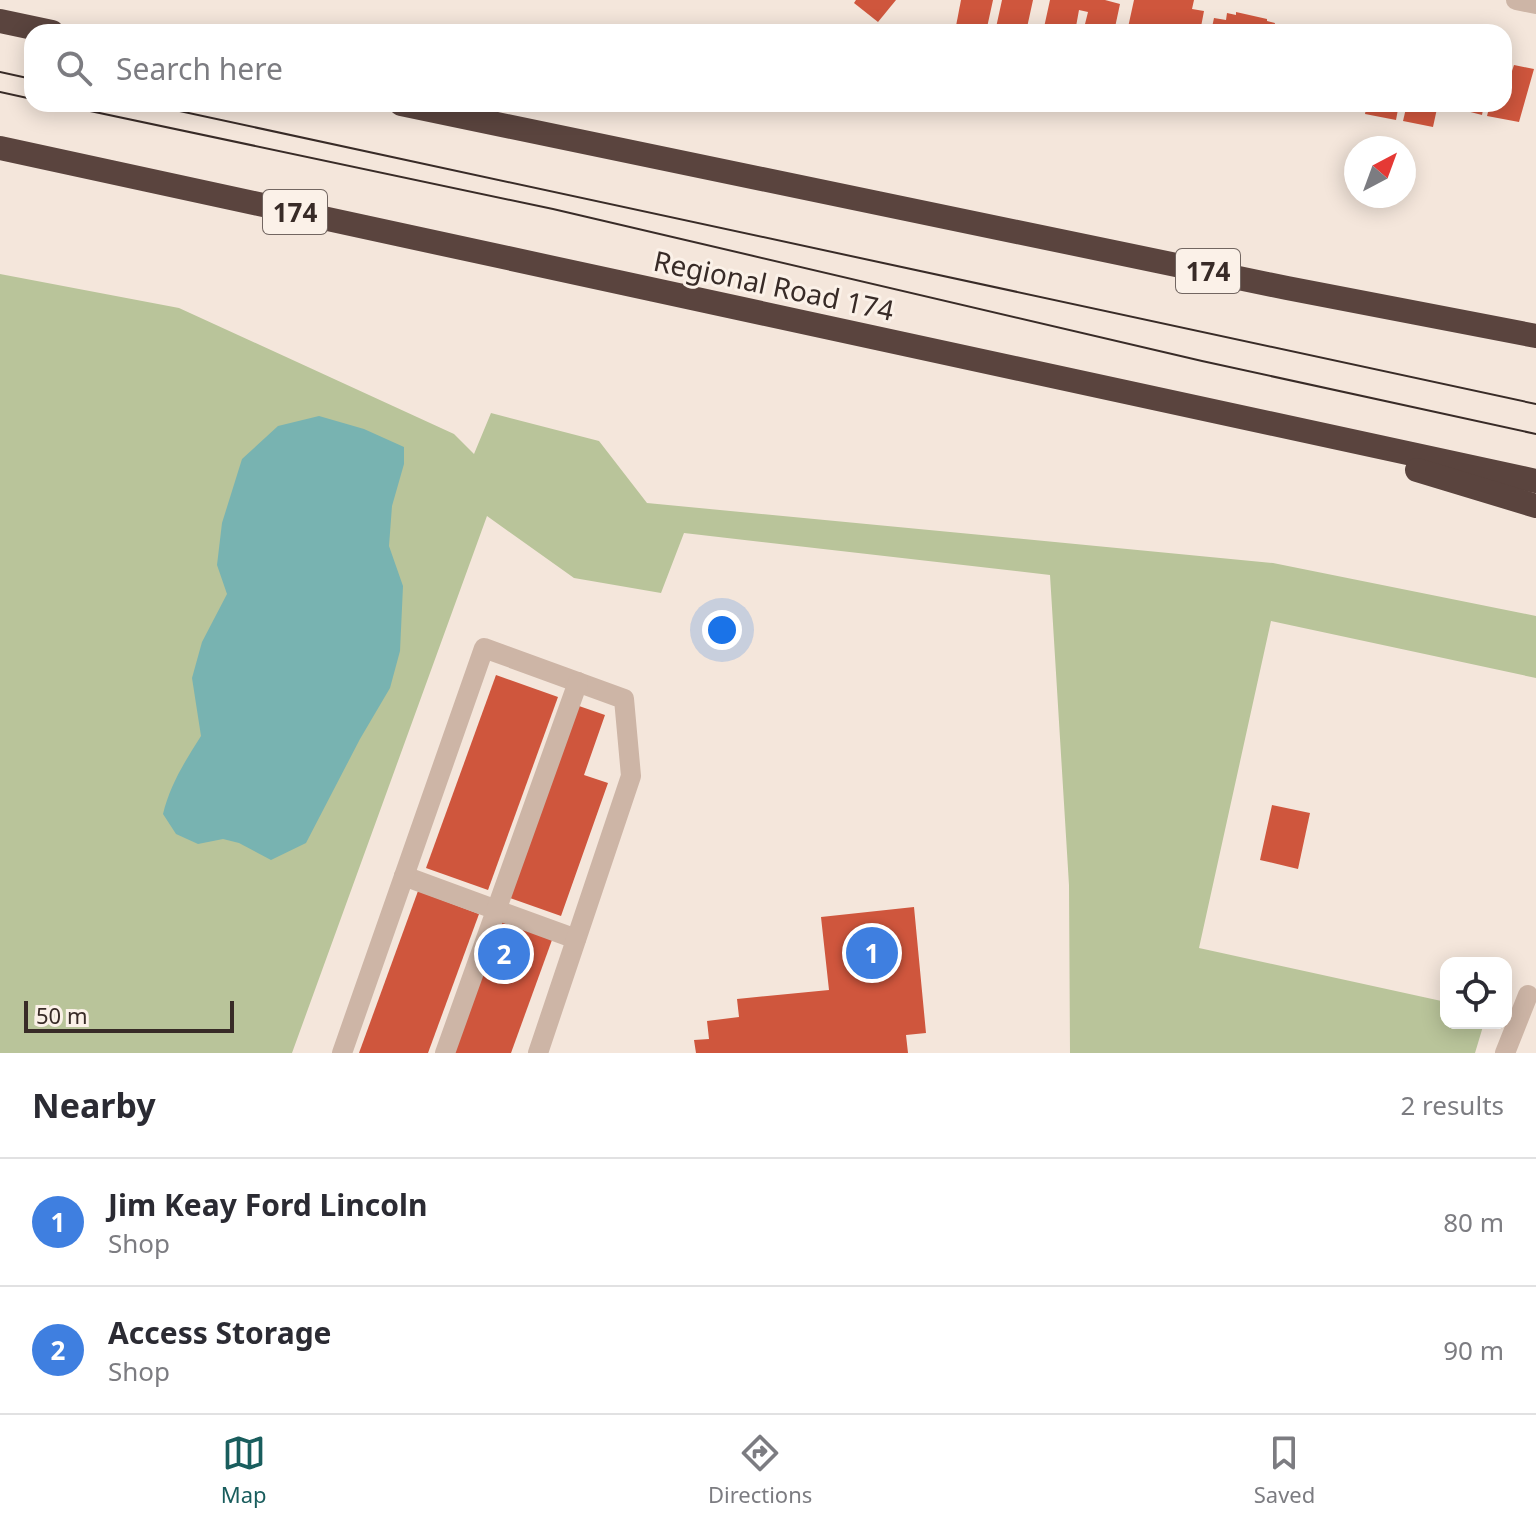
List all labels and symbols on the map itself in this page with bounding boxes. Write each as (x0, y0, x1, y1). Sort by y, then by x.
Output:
north arrow (1344, 136, 1416, 208)
road number: 174 (263, 190, 327, 234)
street label: Regional Road 174 (650, 241, 898, 329)
road number: 174 (1176, 249, 1240, 293)
your location (702, 610, 742, 650)
pin: 1 (846, 923, 898, 983)
pin: 2 (478, 924, 530, 984)
scale bar (24, 997, 234, 1033)

